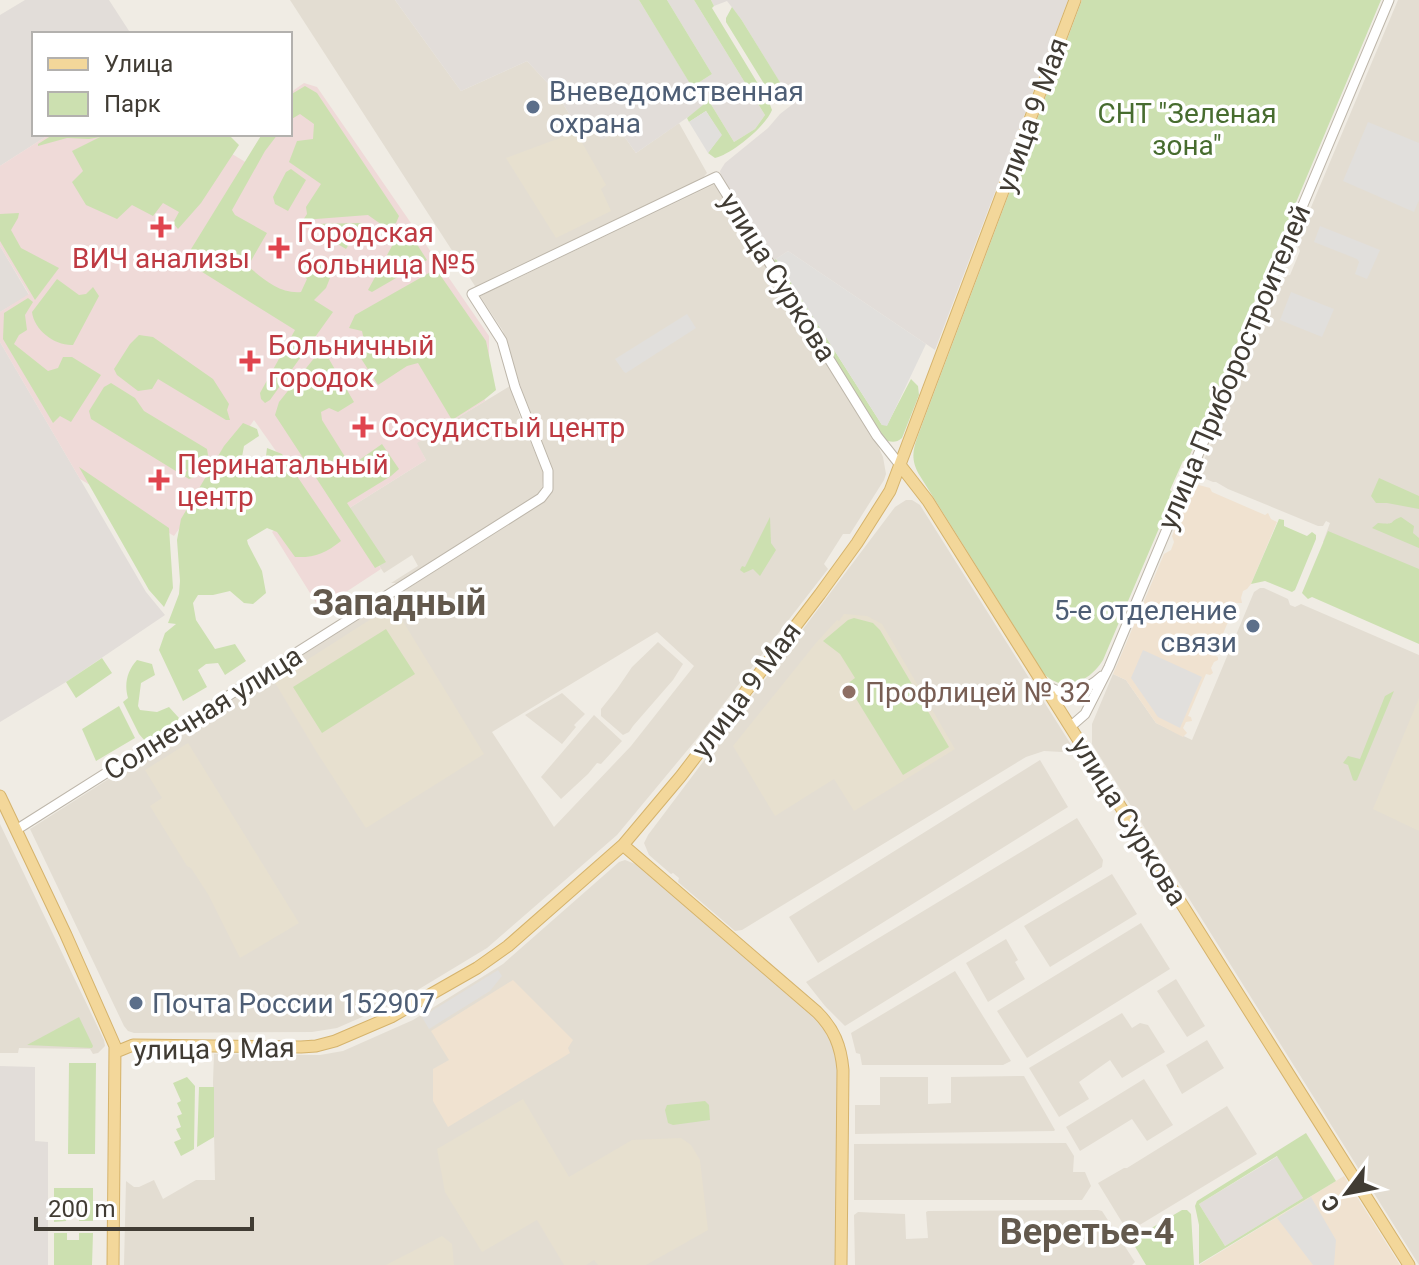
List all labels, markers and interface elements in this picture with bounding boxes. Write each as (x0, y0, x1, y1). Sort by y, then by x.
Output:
legend (32, 32, 292, 136)
street label: улица 9 Мая (989, 33, 1075, 197)
text: Улица (104, 50, 173, 78)
place label: Вневедомственная охрана (549, 75, 804, 140)
text: Парк (104, 90, 161, 118)
park label: СНТ "Зеленая зона" (1097, 97, 1277, 162)
marker: Вневедомственная охрана (524, 98, 542, 116)
street label: улица Суркова (713, 186, 843, 368)
street label: улица Приборостроителей (1151, 200, 1317, 534)
marker: ВИЧ анализы (150, 216, 172, 238)
place label: Городская больница №5 (297, 216, 475, 281)
marker: Городская больница №5 (268, 237, 290, 259)
place label: ВИЧ анализы (72, 242, 250, 275)
place label: Больничный городок (268, 329, 434, 394)
marker: Больничный городок (239, 350, 261, 372)
place label: Сосудистый центр (381, 411, 625, 444)
marker: Сосудистый центр (352, 416, 374, 438)
place label: Перинатальный центр (177, 448, 389, 513)
marker: Перинатальный центр (148, 469, 170, 491)
district label: Западный (312, 582, 486, 624)
place label: 5-е отделение связи (1054, 594, 1237, 659)
street label: улица 9 Мая (684, 616, 808, 764)
marker: 5-е отделение связи (1244, 617, 1262, 635)
street label: Солнечная улица (98, 639, 308, 787)
place label: Профлицей № 32 (865, 676, 1091, 709)
marker: Профлицей № 32 (840, 683, 858, 701)
street label: улица Суркова (1064, 730, 1194, 912)
place label: Почта России 152907 (152, 987, 435, 1020)
marker: Почта России 152907 (127, 994, 145, 1012)
street label: улица 9 Мая (133, 1031, 295, 1067)
north arrow (1307, 1153, 1387, 1233)
scale bar (36, 1181, 252, 1231)
text: С (1316, 1191, 1345, 1216)
text: 200 m (48, 1195, 115, 1223)
district label: Веретье-4 (1000, 1211, 1174, 1253)

